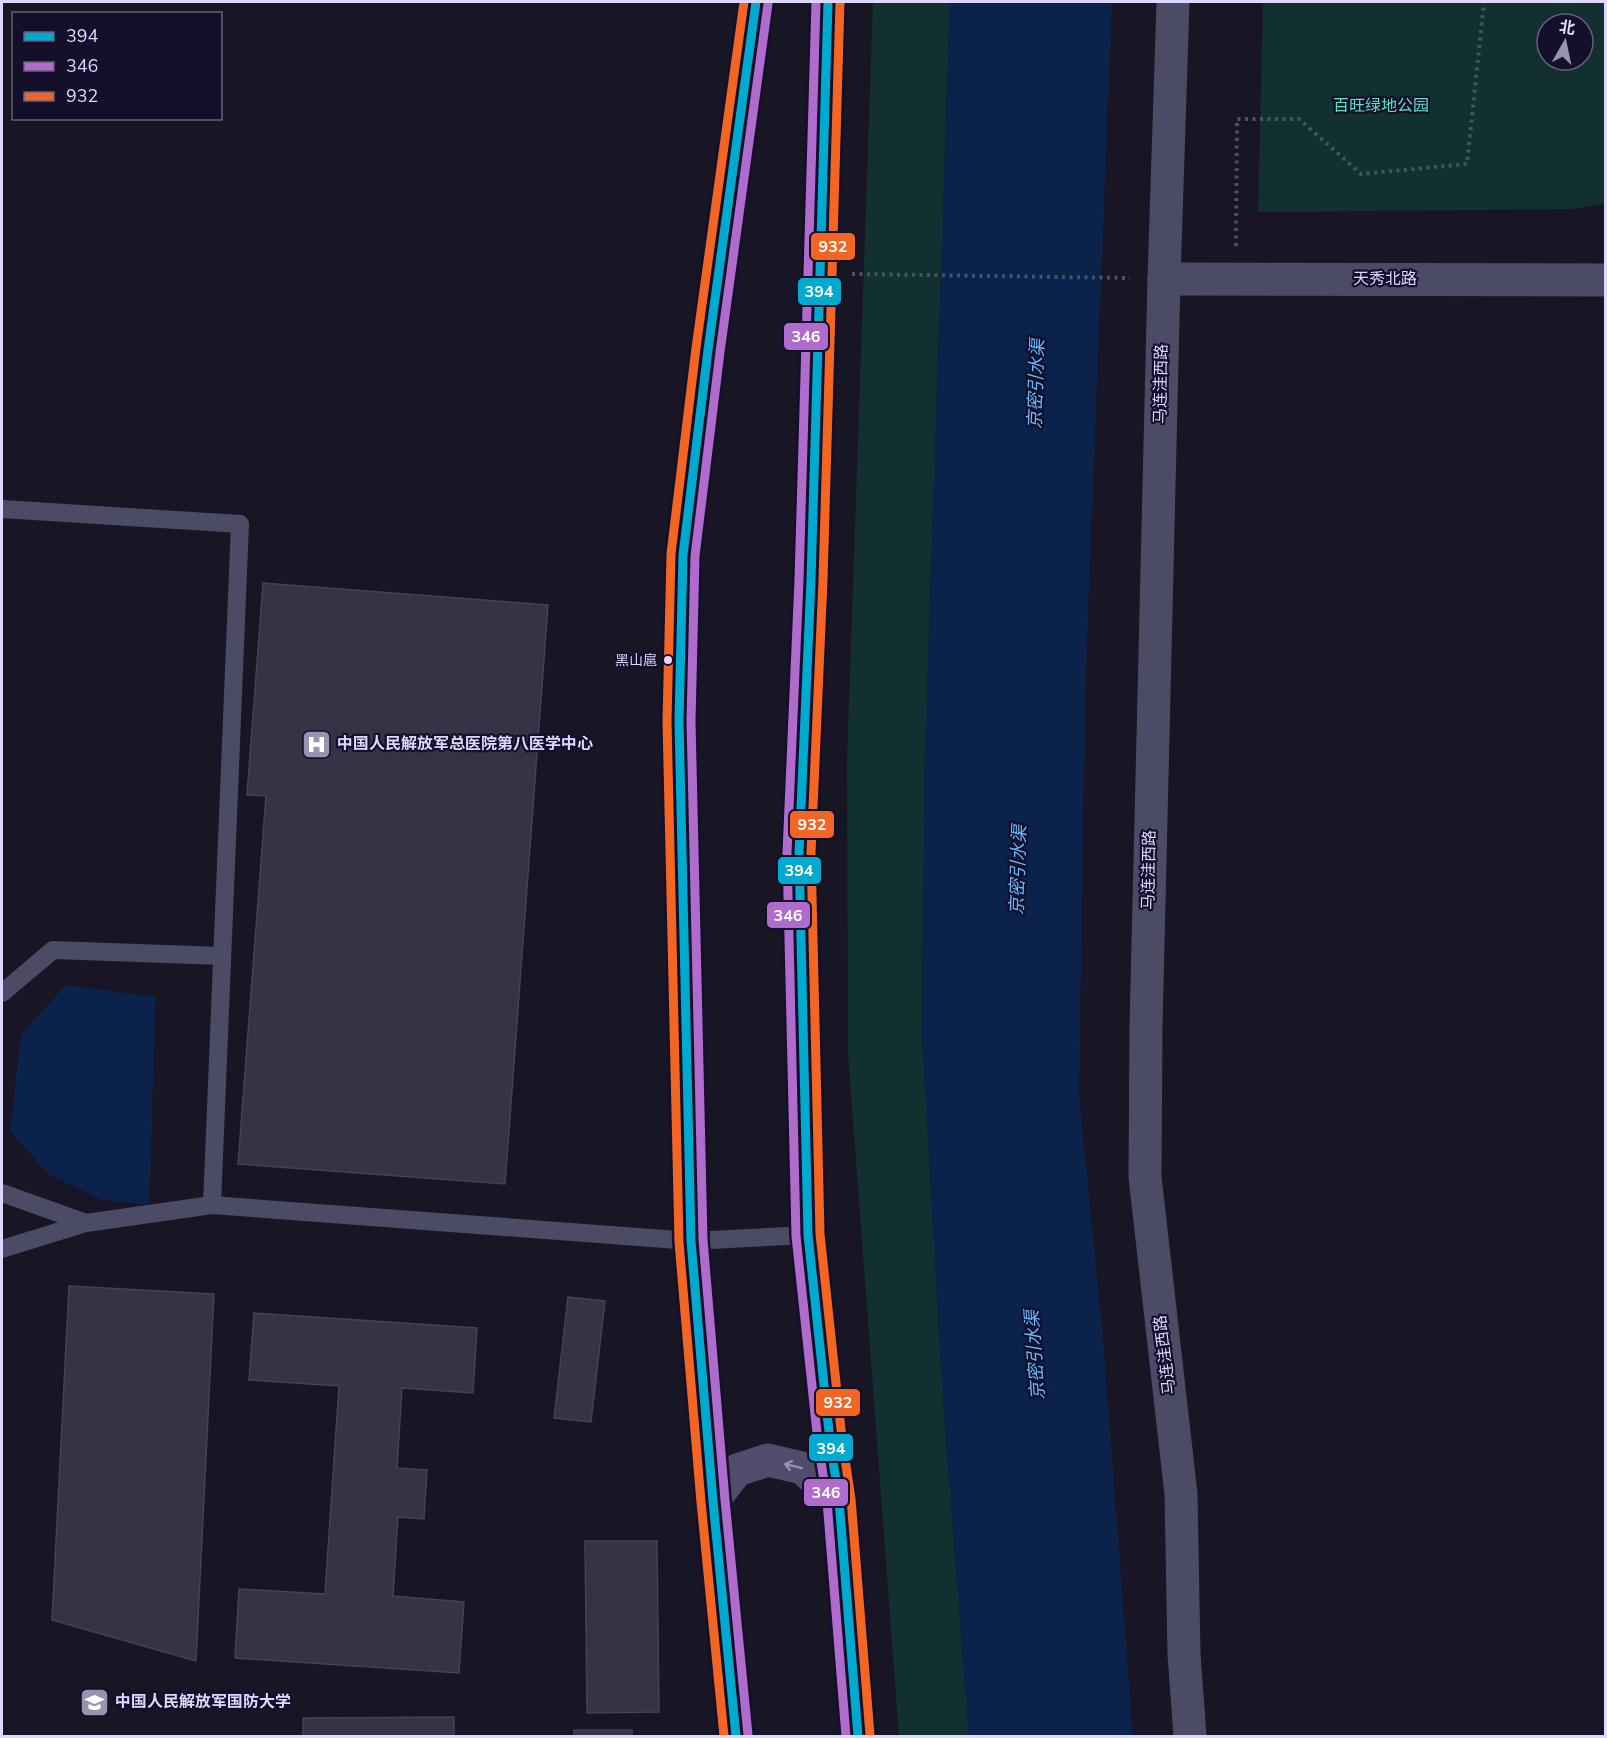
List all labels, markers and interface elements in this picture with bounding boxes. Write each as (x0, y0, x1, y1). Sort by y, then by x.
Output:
legend (12, 12, 222, 120)
north arrow (1535, 12, 1595, 72)
text: 北 (1558, 16, 1577, 40)
text: 394 (66, 24, 99, 48)
text: 346 (66, 54, 98, 78)
text: 932 (66, 84, 98, 108)
park label: 百旺绿地公园 (1333, 95, 1429, 117)
line badge: 932 (810, 232, 856, 261)
text: 932 (819, 236, 847, 258)
street label: 天秀北路 (1353, 268, 1417, 290)
line badge: 394 (797, 277, 842, 306)
text: 394 (805, 281, 834, 303)
line badge: 346 (783, 322, 829, 351)
text: 346 (792, 326, 820, 348)
water label: 京密引水渠 (1022, 336, 1050, 429)
street label: 马连洼西路 (1149, 344, 1173, 424)
place label: 黑山扈 (615, 651, 657, 670)
marker: 黑山扈 (662, 654, 674, 666)
hospital icon: 中国人民解放军总医院第八医学中心 (300, 728, 332, 760)
place label: 中国人民解放军总医院第八医学中心 (337, 733, 593, 755)
line badge: 932 (789, 810, 835, 839)
text: 932 (798, 814, 826, 836)
water label: 京密引水渠 (1004, 822, 1032, 915)
street label: 马连洼西路 (1137, 830, 1161, 910)
line badge: 394 (777, 856, 822, 885)
text: 394 (785, 860, 814, 882)
line badge: 346 (766, 901, 811, 929)
text: 346 (774, 905, 802, 927)
water label: 京密引水渠 (1020, 1306, 1050, 1401)
street label: 马连洼西路 (1149, 1314, 1181, 1396)
line badge: 932 (815, 1388, 861, 1417)
text: 932 (824, 1392, 852, 1414)
line badge: 394 (808, 1433, 854, 1462)
text: 394 (817, 1438, 846, 1460)
one-way arrow (784, 1460, 803, 1472)
line badge: 346 (803, 1478, 849, 1507)
text: 346 (812, 1482, 840, 1504)
school or university icon: 中国人民解放军国防大学 (78, 1686, 110, 1718)
place label: 中国人民解放军国防大学 (115, 1691, 291, 1713)

